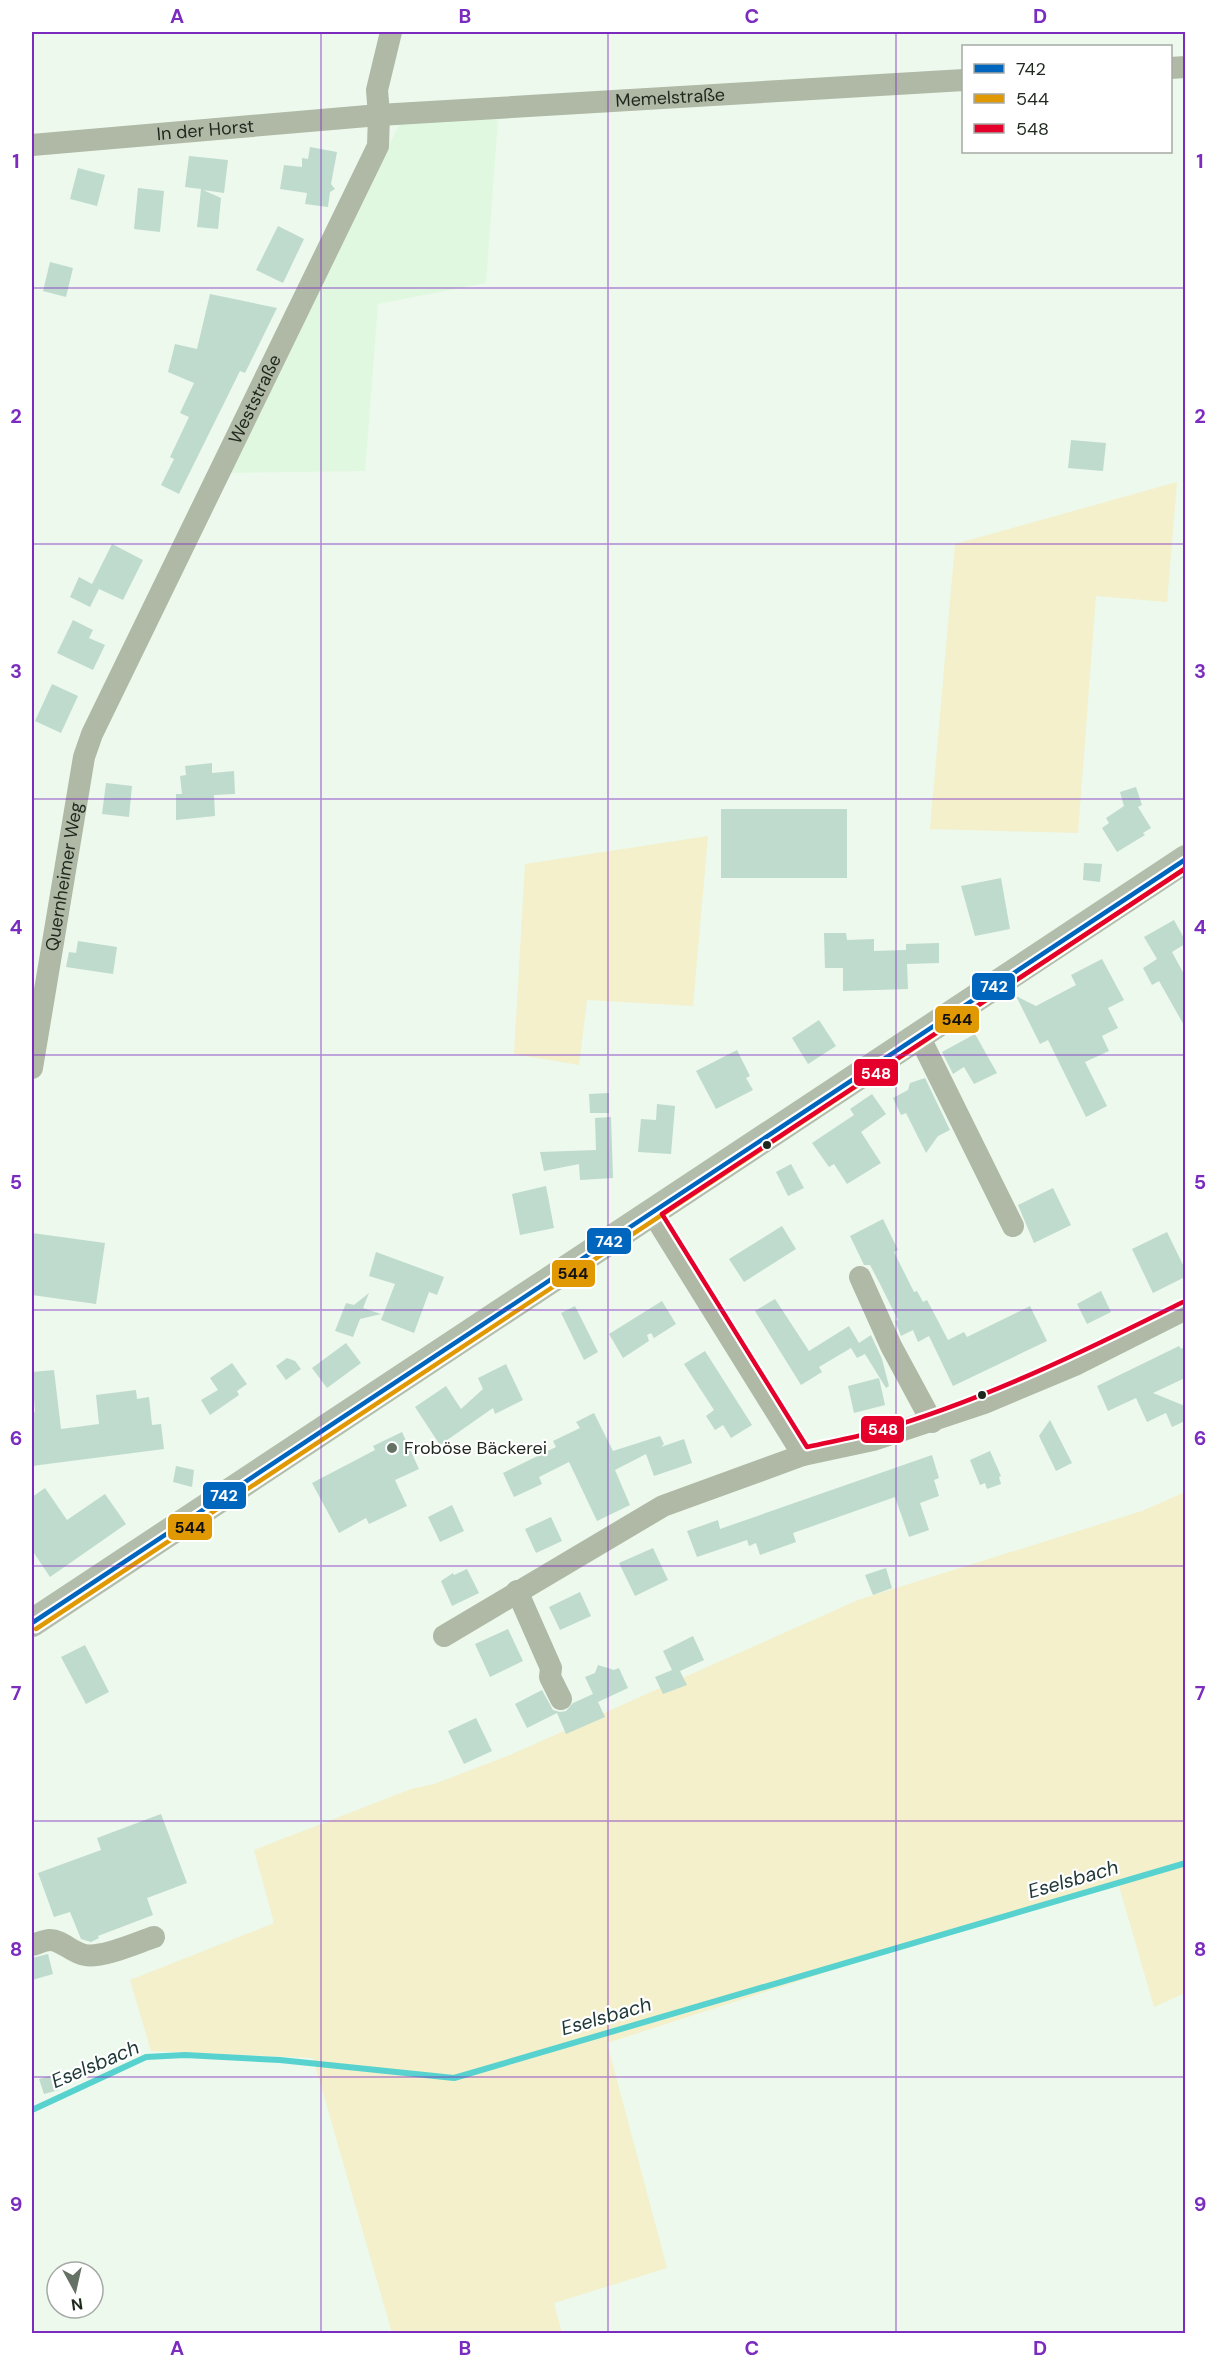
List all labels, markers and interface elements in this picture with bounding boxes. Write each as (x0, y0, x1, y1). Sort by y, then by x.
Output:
text: A (170, 3, 184, 29)
text: B (459, 3, 471, 29)
text: C (745, 3, 759, 29)
text: D (1033, 3, 1047, 29)
legend (962, 45, 1172, 153)
text: 742 (1016, 57, 1046, 81)
street label: Memelstraße (615, 82, 726, 113)
text: 544 (1016, 87, 1049, 111)
street label: In der Horst (156, 114, 255, 146)
text: 548 (1016, 117, 1049, 141)
text: 1 (12, 148, 20, 174)
text: 1 (1196, 148, 1204, 174)
street label: Weststraße (223, 351, 287, 448)
text: 2 (10, 403, 22, 429)
text: 2 (1194, 403, 1206, 429)
text: 3 (10, 658, 22, 684)
text: 3 (1194, 658, 1206, 684)
street label: Quernheimer Weg (40, 800, 88, 953)
text: 4 (10, 914, 23, 940)
text: 4 (1194, 914, 1207, 940)
line badge: 742 (971, 972, 1016, 1001)
text: 742 (980, 976, 1008, 997)
line badge: 544 (934, 1005, 980, 1034)
text: 544 (942, 1009, 972, 1030)
line badge: 548 (853, 1058, 899, 1087)
text: 548 (861, 1063, 891, 1084)
unlabelled marker (761, 1139, 773, 1151)
text: 5 (10, 1169, 22, 1195)
text: 5 (1194, 1169, 1206, 1195)
line badge: 742 (586, 1227, 632, 1255)
text: 742 (595, 1231, 623, 1252)
line badge: 544 (551, 1259, 596, 1288)
text: 544 (558, 1263, 588, 1284)
unlabelled marker (976, 1389, 988, 1401)
line badge: 548 (860, 1415, 905, 1444)
text: 548 (868, 1419, 898, 1440)
text: 6 (10, 1425, 22, 1451)
text: 6 (1194, 1425, 1206, 1451)
place label: Froböse Bäckerei (404, 1436, 547, 1460)
marker: Froböse Bäckerei (385, 1441, 399, 1455)
line badge: 742 (202, 1481, 247, 1510)
text: 742 (210, 1485, 238, 1506)
line badge: 544 (167, 1513, 213, 1541)
text: 544 (175, 1517, 205, 1538)
text: 7 (11, 1680, 22, 1706)
text: 7 (1195, 1680, 1206, 1706)
water label: Eselsbach (1025, 1854, 1121, 1904)
text: 8 (10, 1936, 22, 1962)
text: 8 (1194, 1936, 1206, 1962)
water label: Eselsbach (558, 1991, 654, 2041)
water label: Eselsbach (47, 2034, 143, 2094)
text: 9 (10, 2191, 22, 2217)
text: 9 (1194, 2191, 1206, 2217)
north arrow (45, 2260, 105, 2320)
text: N (70, 2293, 84, 2316)
text: A (170, 2335, 184, 2361)
text: B (459, 2335, 471, 2361)
text: C (745, 2335, 759, 2361)
text: D (1033, 2335, 1047, 2361)

